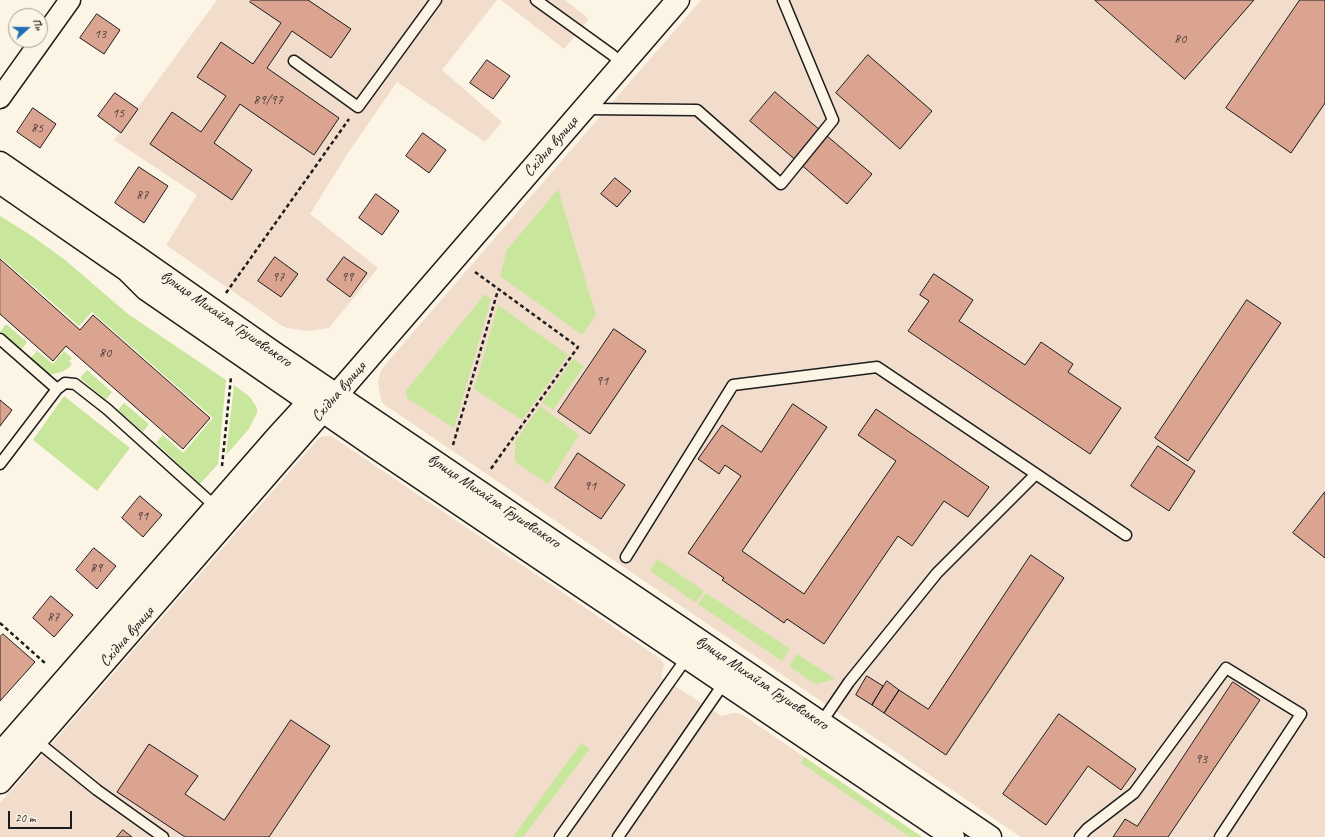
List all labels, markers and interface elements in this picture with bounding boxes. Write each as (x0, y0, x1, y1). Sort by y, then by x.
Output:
north arrow (8, 8, 48, 48)
text: Пн (30, 16, 47, 32)
house number: 13 (94, 26, 106, 42)
house number: 80 (1174, 31, 1186, 47)
house number: 89/97 (253, 92, 283, 108)
house number: 15 (112, 105, 124, 121)
street label: Східна вулиця (520, 113, 582, 181)
house number: 85 (31, 120, 43, 136)
house number: 87 (136, 187, 148, 203)
street label: вулиця Михайла Грушевського (157, 266, 295, 372)
house number: 97 (272, 269, 284, 285)
house number: 99 (341, 269, 353, 285)
house number: 80 (99, 345, 111, 361)
street label: Східна вулиця (308, 358, 370, 426)
house number: 91 (596, 373, 608, 389)
street label: вулиця Михайла Грушевського (424, 449, 564, 553)
house number: 91 (584, 478, 596, 494)
house number: 91 (136, 508, 148, 524)
house number: 89 (90, 560, 102, 576)
street label: Східна вулиця (96, 603, 158, 671)
house number: 87 (47, 609, 59, 625)
street label: вулиця Михайла Грушевського (692, 631, 832, 735)
house number: 93 (1195, 751, 1207, 767)
scale bar (10, 803, 74, 829)
text: 20 m (15, 810, 35, 826)

